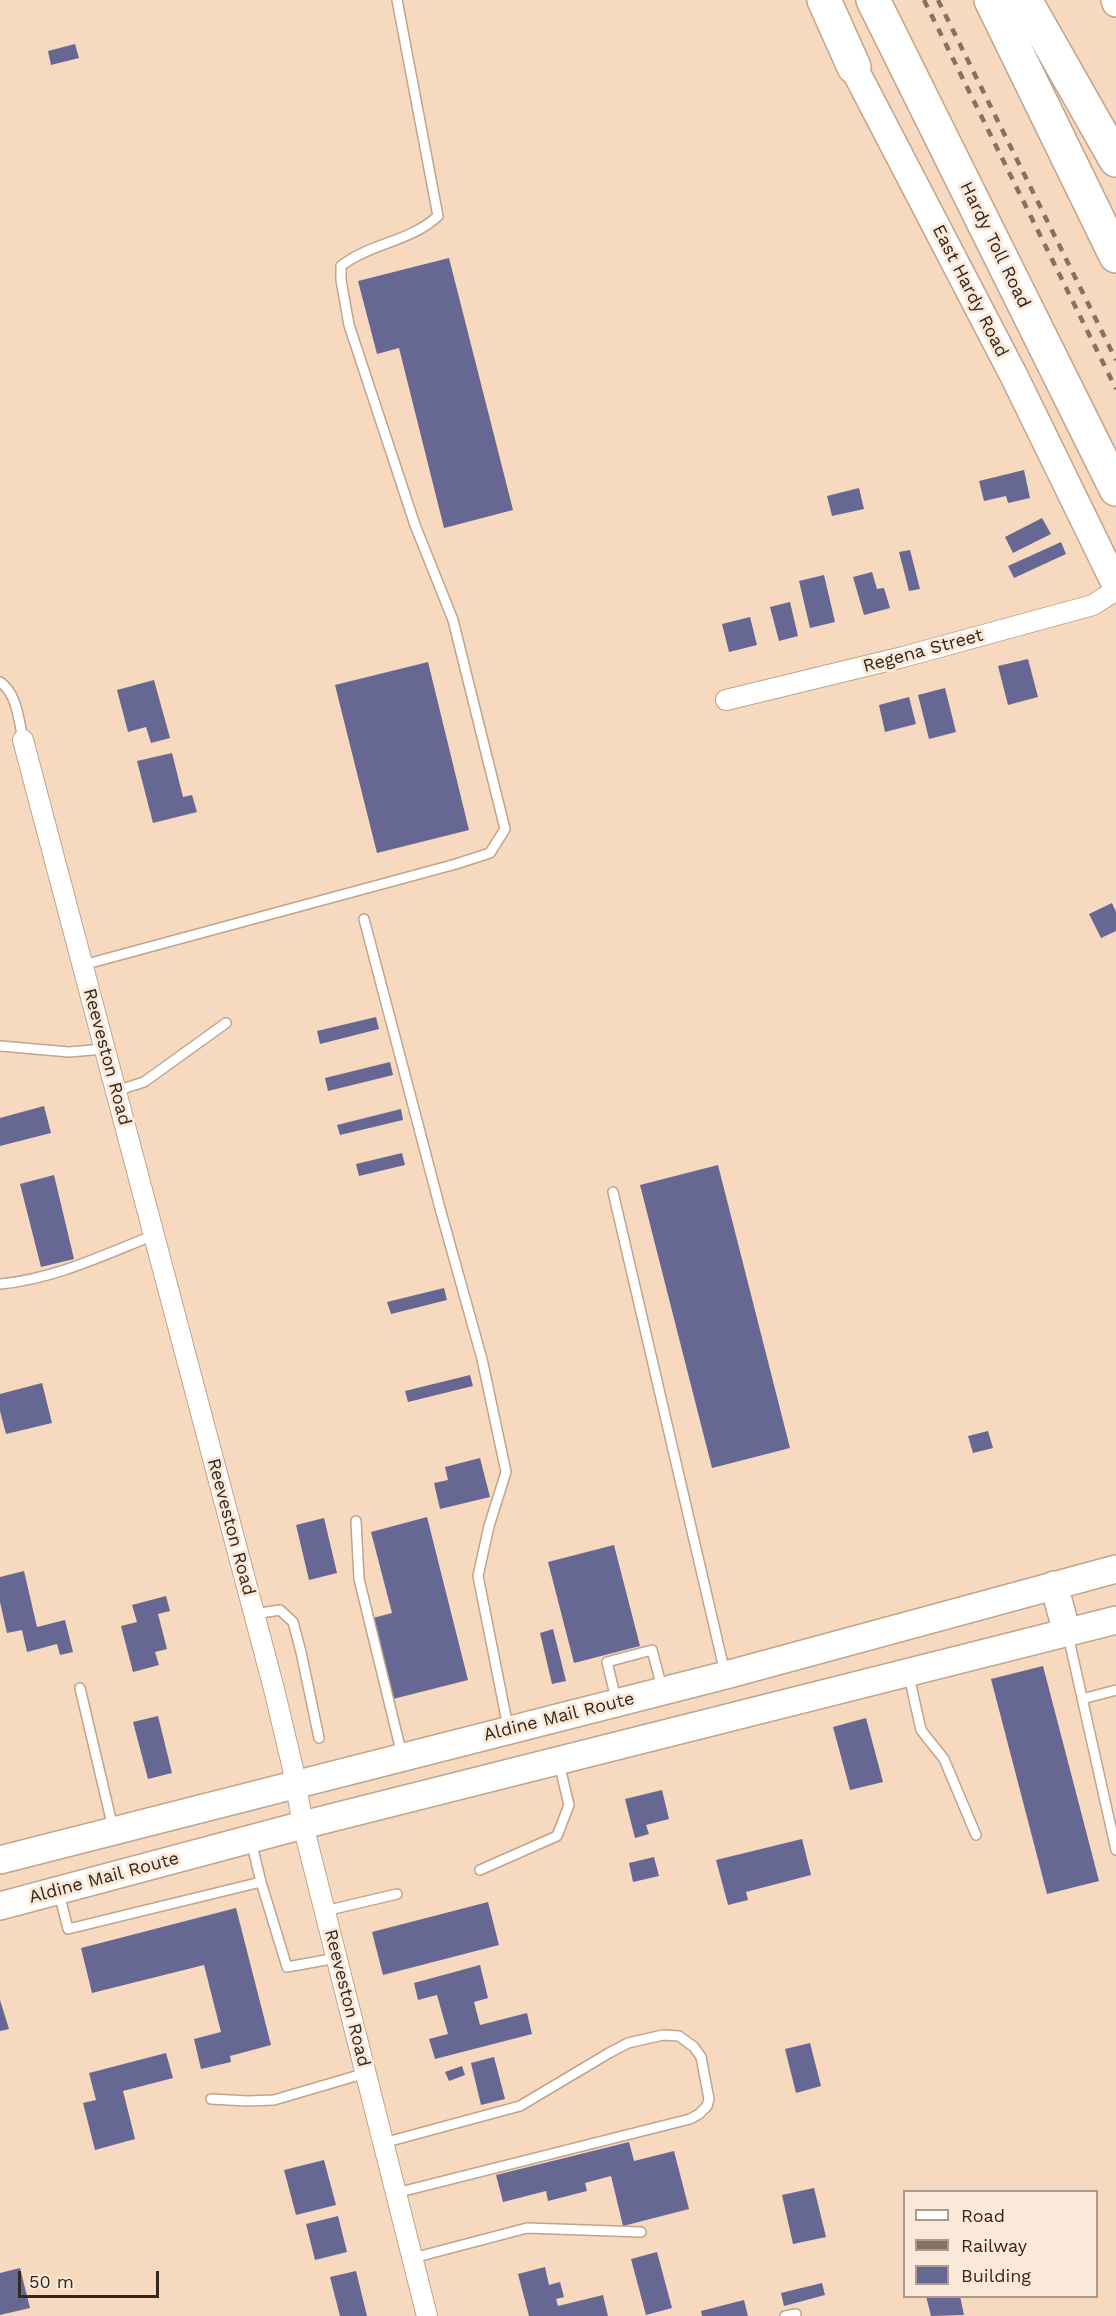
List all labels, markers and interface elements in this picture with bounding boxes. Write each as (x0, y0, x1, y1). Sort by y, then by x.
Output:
street label: Hardy Toll Road (955, 178, 1035, 312)
street label: East Hardy Road (927, 221, 1013, 361)
street label: Regena Street (860, 625, 986, 677)
street label: Reeveston Road (78, 986, 136, 1128)
street label: Reeveston Road (202, 1456, 260, 1598)
street label: Aldine Mail Route (481, 1688, 637, 1746)
street label: Aldine Mail Route (27, 1848, 181, 1908)
street label: Reeveston Road (319, 1927, 375, 2069)
legend (903, 2190, 1098, 2298)
text: Road (961, 2205, 1005, 2226)
text: Railway (961, 2235, 1027, 2256)
scale bar (21, 2259, 162, 2297)
text: Building (961, 2265, 1031, 2286)
text: 50 m (29, 2271, 74, 2292)

